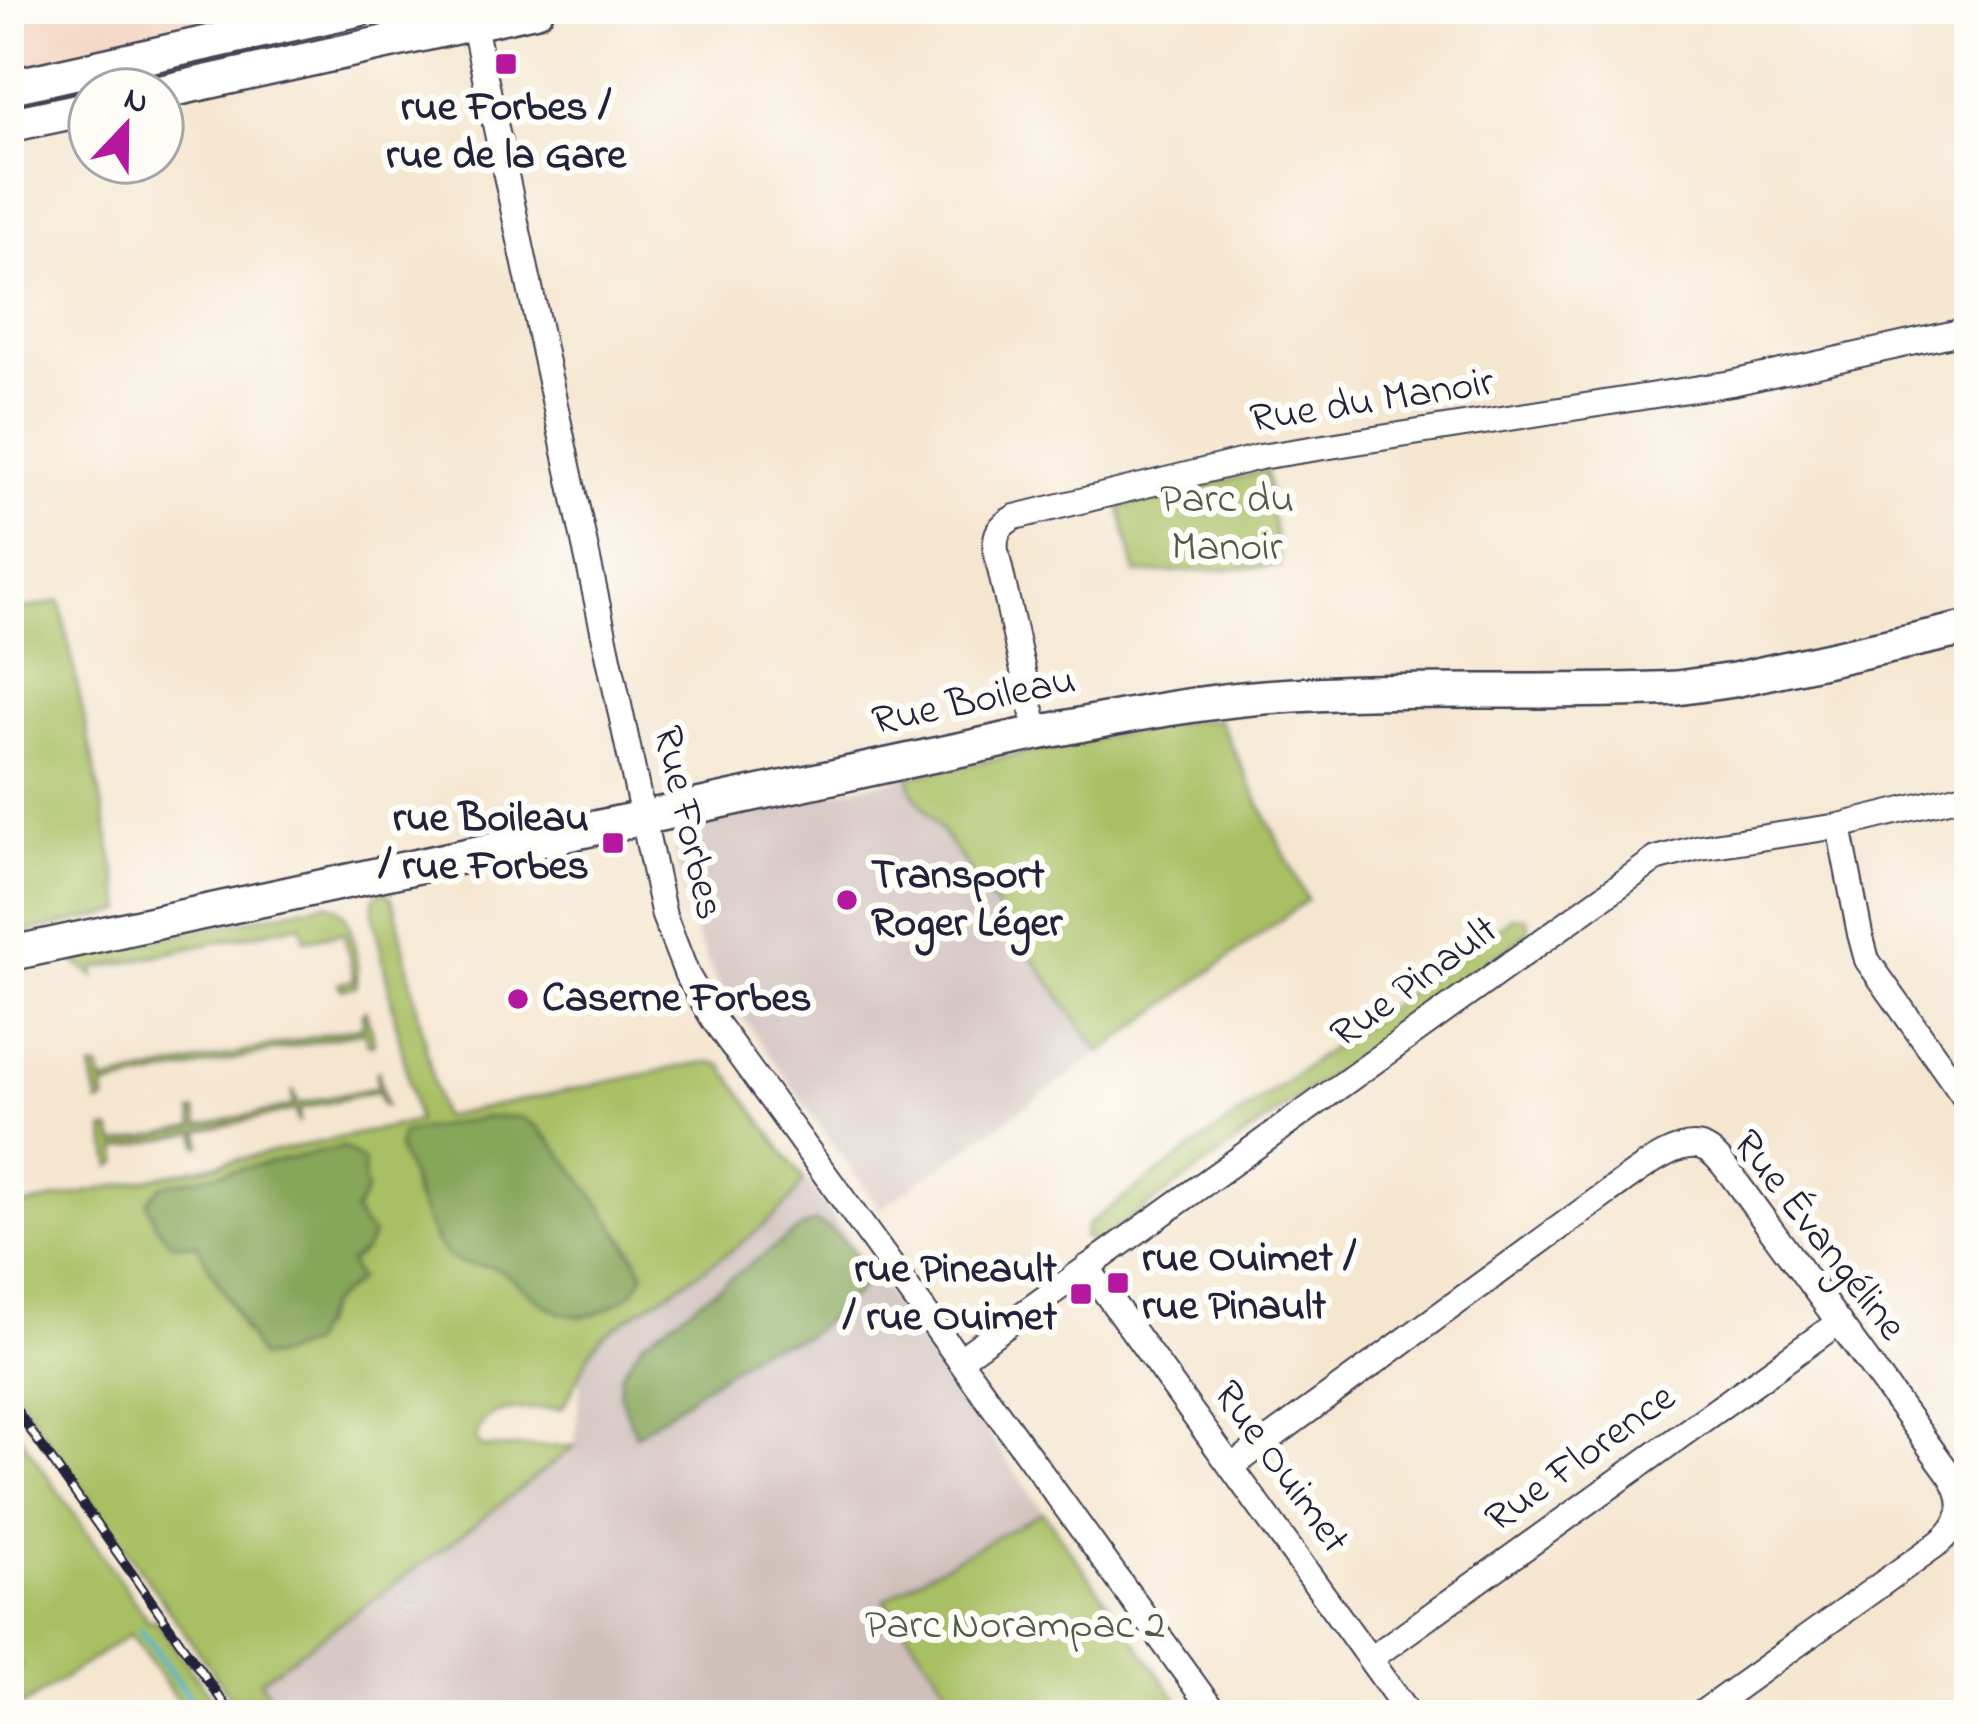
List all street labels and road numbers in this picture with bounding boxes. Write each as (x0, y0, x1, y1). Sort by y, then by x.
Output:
street label: Rue du Manoir (1246, 353, 1499, 451)
street label: Rue Boileau (867, 651, 1081, 753)
street label: Rue Forbes (635, 720, 739, 926)
street label: Rue Pinault (1318, 901, 1512, 1065)
street label: Rue Évangéline (1716, 1117, 1920, 1355)
street label: Rue Ouimet (1196, 1369, 1364, 1567)
street label: Rue Florence (1473, 1369, 1689, 1549)

